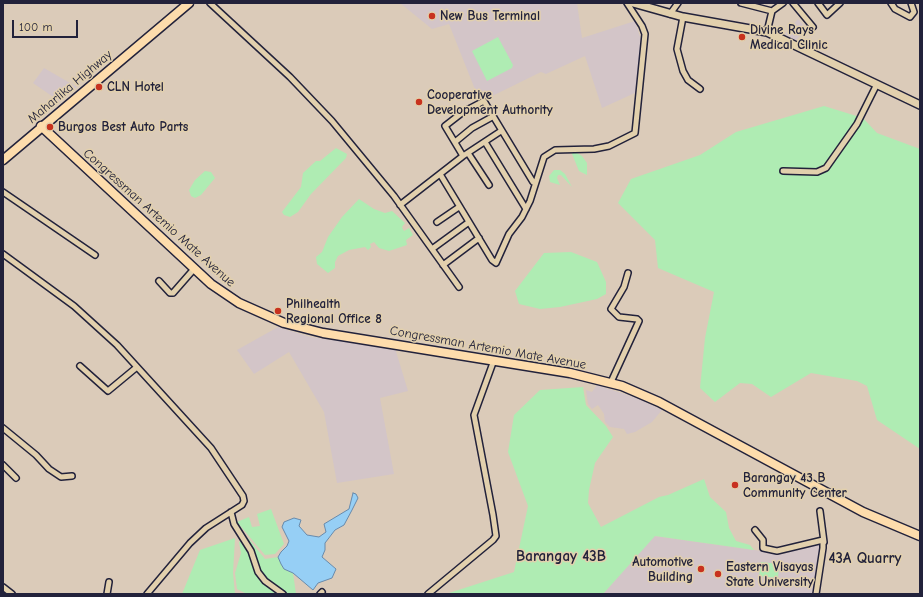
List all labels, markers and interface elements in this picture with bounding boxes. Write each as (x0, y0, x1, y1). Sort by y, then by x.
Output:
place label: New Bus Terminal (440, 8, 540, 24)
marker: New Bus Terminal (427, 11, 437, 21)
scale bar (14, 12, 80, 38)
text: 100 m (19, 20, 52, 34)
place label: Divine Rays Medical Clinic (750, 22, 828, 53)
marker: Divine Rays Medical Clinic (737, 32, 747, 42)
street label: Maharlika Highway (25, 47, 115, 127)
place label: CLN Hotel (107, 79, 164, 95)
marker: CLN Hotel (94, 82, 104, 92)
place label: Cooperative Development Authority (427, 87, 553, 118)
marker: Cooperative Development Authority (414, 97, 424, 107)
place label: Burgos Best Auto Parts (58, 119, 188, 135)
marker: Burgos Best Auto Parts (45, 122, 55, 132)
street label: Congressman Artemio Mate Avenue (80, 146, 238, 290)
place label: Philhealth Regional Office 8 (286, 296, 382, 327)
marker: Philhealth Regional Office 8 (273, 306, 283, 316)
street label: Congressman Artemio Mate Avenue (389, 323, 587, 373)
place label: Barangay 43 B Community Center (743, 470, 847, 501)
marker: Barangay 43 B Community Center (730, 480, 740, 490)
district label: Barangay 43B (516, 548, 606, 566)
district label: 43A Quarry (829, 550, 901, 568)
place label: Automotive Building (632, 554, 693, 585)
place label: Eastern Visayas State University (726, 559, 813, 590)
marker: Automotive Building (696, 564, 706, 574)
marker: Eastern Visayas State University (713, 569, 723, 579)

